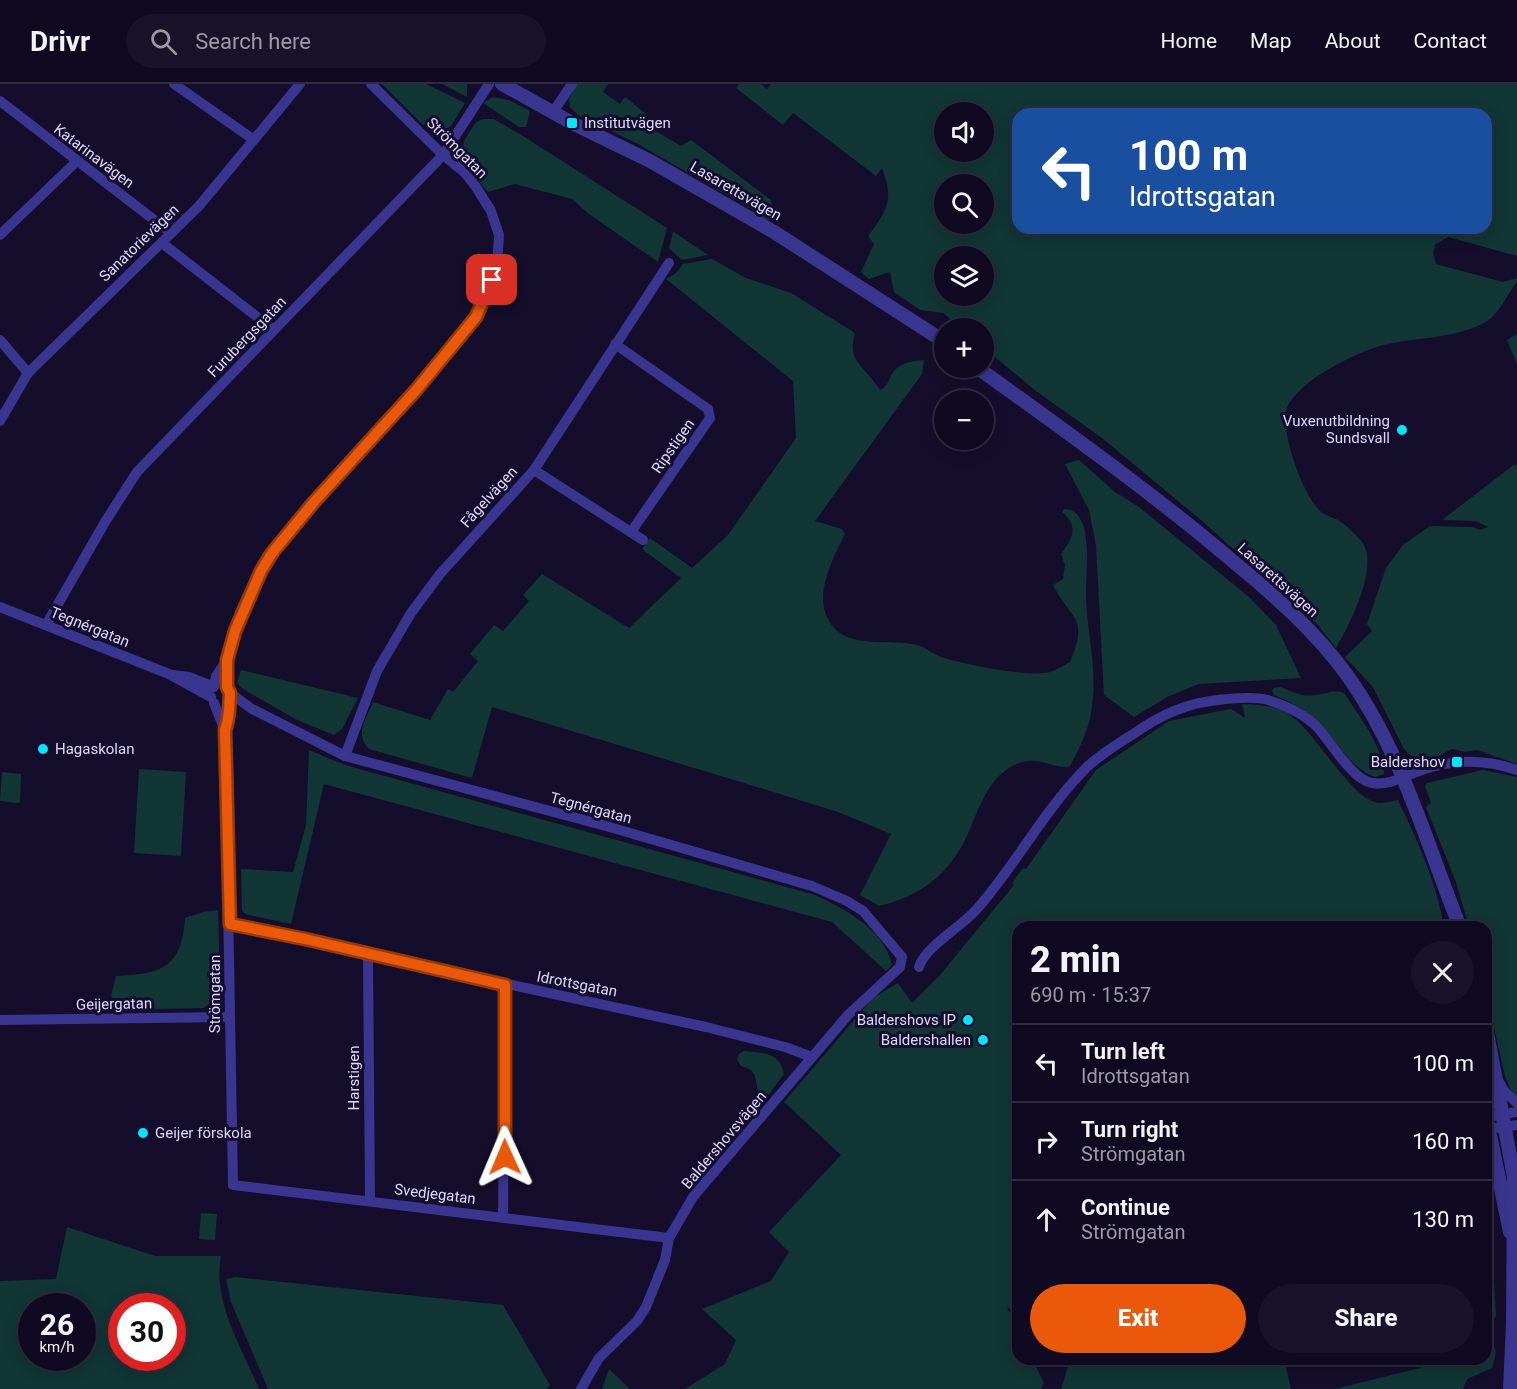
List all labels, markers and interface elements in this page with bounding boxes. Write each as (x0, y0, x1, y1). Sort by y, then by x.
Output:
search box (126, 14, 546, 68)
text: Drivr (30, 25, 90, 58)
icon: search (147, 25, 180, 58)
text: Search here (195, 29, 311, 54)
text: Home (1161, 29, 1217, 53)
text: Map (1250, 29, 1292, 53)
text: About (1325, 29, 1381, 53)
text: Contact (1414, 29, 1487, 53)
map controls (934, 102, 994, 450)
button: sound (934, 102, 994, 162)
street label: Strömgatan (423, 114, 491, 182)
place label: Institutvägen (584, 114, 671, 132)
marker: Institutvägen (565, 116, 579, 130)
street label: Katarinavägen (50, 120, 138, 192)
text: 100 m (1129, 131, 1248, 180)
icon: left (1030, 132, 1108, 210)
street label: Lasarettsvägen (687, 158, 785, 224)
button: search (934, 174, 994, 234)
text: Idrottsgatan (1129, 181, 1276, 213)
street label: Sanatorievägen (96, 201, 182, 285)
button: layers (934, 246, 994, 306)
pin (466, 254, 517, 305)
icon: arrive (475, 263, 508, 296)
street label: Furubergsgatan (204, 293, 290, 381)
button: + (934, 318, 994, 378)
button: − (934, 390, 994, 450)
place label: Vuxenutbildning Sundsvall (1283, 412, 1390, 447)
street label: Ripstigen (648, 415, 698, 477)
marker: Vuxenutbildning Sundsvall (1395, 423, 1409, 437)
street label: Fågelvägen (457, 463, 521, 531)
street label: Lasarettsvägen (1234, 539, 1322, 621)
street label: Tegnérgatan (48, 603, 132, 651)
place label: Hagaskolan (55, 740, 134, 758)
marker: Hagaskolan (36, 742, 50, 756)
place label: Baldershov (1371, 753, 1445, 771)
marker: Baldershov (1450, 755, 1464, 769)
street label: Tegnérgatan (548, 788, 634, 828)
text: 2 min (1030, 939, 1121, 981)
button: close (1411, 941, 1474, 1004)
street label: Strömgatan (206, 955, 224, 1033)
street label: Idrottsgatan (535, 967, 619, 1001)
text: 690 m · 15:37 (1030, 983, 1151, 1007)
street label: Geijergatan (76, 994, 152, 1014)
place label: Baldershovs IP (857, 1011, 956, 1029)
marker: Baldershovs IP (961, 1013, 975, 1027)
place label: Baldershallen (881, 1031, 971, 1049)
marker: Baldershallen (976, 1033, 990, 1047)
text: Turn left (1081, 1039, 1165, 1064)
street label: Harstigen (345, 1046, 363, 1110)
icon: left (1030, 1047, 1063, 1080)
text: 100 m (1412, 1051, 1474, 1076)
text: Idrottsgatan (1081, 1064, 1190, 1088)
street label: Baldershovsvägen (678, 1087, 770, 1193)
text: Turn right (1081, 1117, 1178, 1142)
place label: Geijer förskola (155, 1124, 252, 1142)
position arrow (473, 1125, 537, 1189)
icon: right (1030, 1125, 1063, 1158)
marker: Geijer förskola (136, 1126, 150, 1140)
text: 160 m (1412, 1129, 1474, 1154)
text: Strömgatan (1081, 1142, 1186, 1166)
street label: Svedjegatan (393, 1180, 477, 1208)
text: Continue (1081, 1195, 1170, 1220)
icon: ahead (1030, 1203, 1063, 1236)
text: 130 m (1412, 1207, 1474, 1232)
text: Strömgatan (1081, 1220, 1186, 1244)
button: Exit (1030, 1284, 1246, 1353)
button: Share (1258, 1284, 1474, 1353)
speed limit sign: 30 (108, 1293, 186, 1371)
text: 26 (40, 1307, 74, 1342)
text: km/h (39, 1338, 75, 1356)

